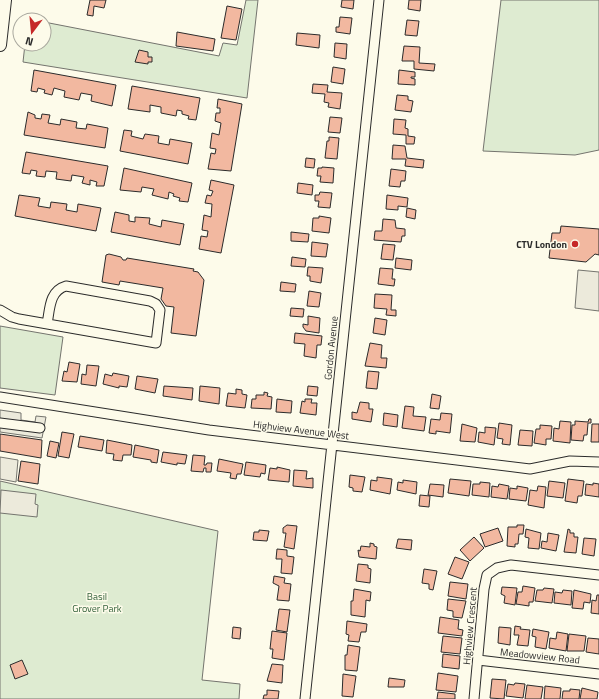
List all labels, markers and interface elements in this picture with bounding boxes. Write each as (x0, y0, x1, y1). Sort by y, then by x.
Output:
north arrow (12, 12, 52, 52)
text: N (23, 33, 35, 50)
place label: CTV London (516, 237, 567, 252)
marker: CTV London (570, 239, 580, 249)
street label: Gordon Avenue (320, 315, 342, 381)
street label: Highview Avenue West (252, 417, 350, 443)
street label: Highview Crescent (459, 586, 481, 665)
park label: Basil Grover Park (72, 589, 122, 616)
street label: Meadowview Road (499, 644, 581, 668)

